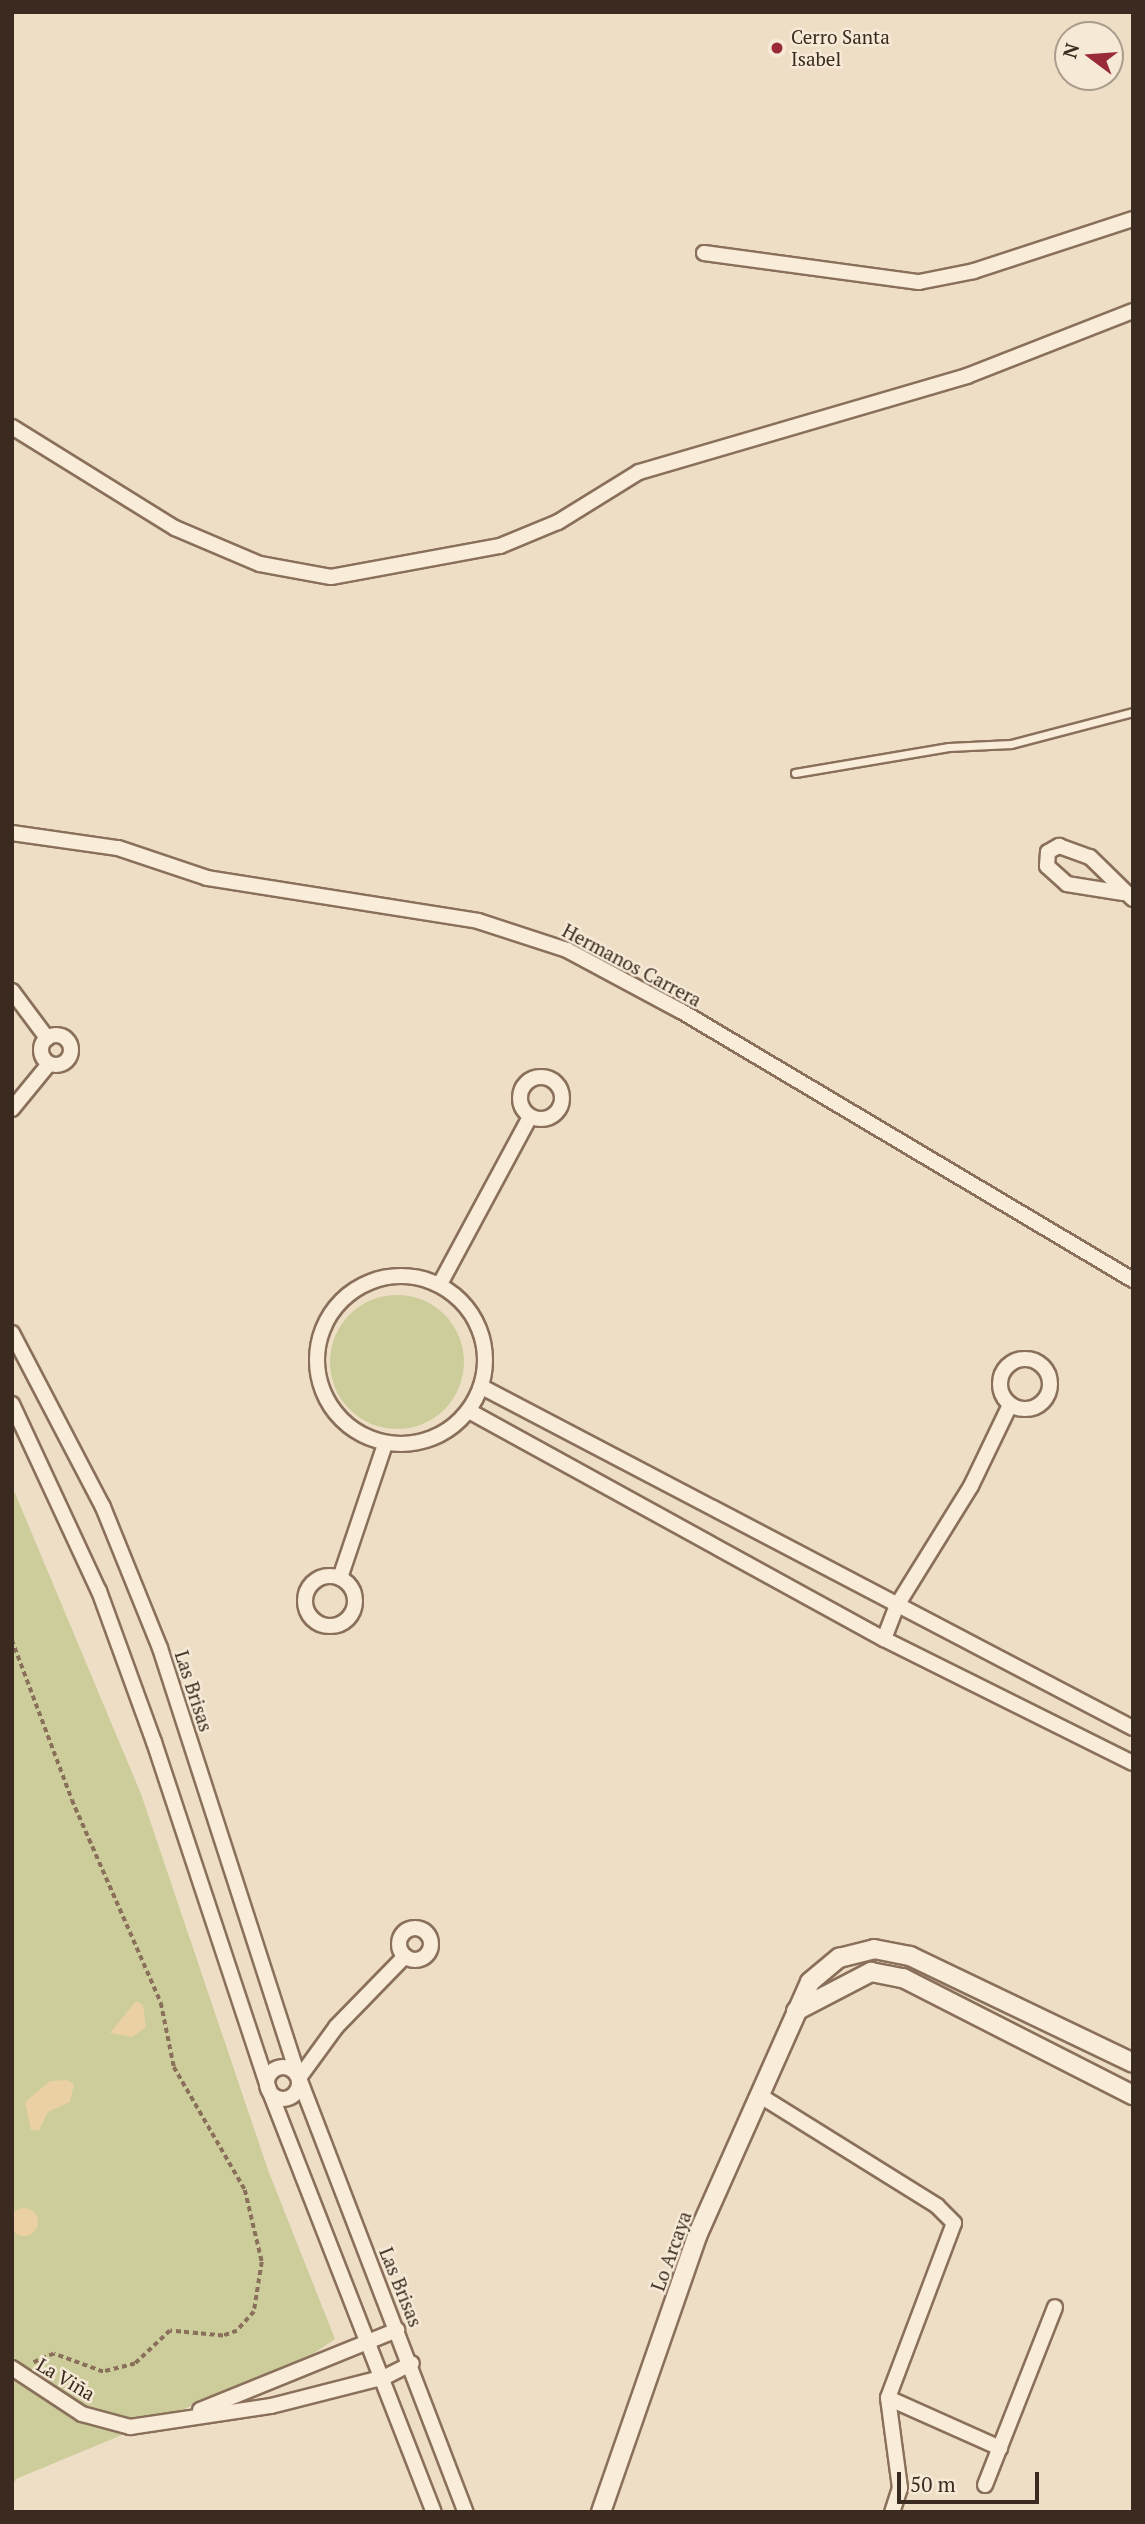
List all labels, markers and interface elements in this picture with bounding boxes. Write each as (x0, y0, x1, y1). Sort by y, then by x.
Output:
north arrow (1054, 21, 1124, 91)
place label: Cerro Santa Isabel (791, 26, 890, 70)
marker: Cerro Santa Isabel (769, 40, 785, 56)
text: N (1056, 40, 1084, 61)
street label: Hermanos Carrera (559, 919, 705, 1011)
street label: Las Brisas (170, 1648, 218, 1734)
street label: Lo Arcaya (646, 2208, 696, 2294)
street label: Las Brisas (375, 2244, 427, 2330)
street label: La Viña (33, 2353, 99, 2405)
scale bar (900, 2458, 1042, 2502)
text: 50 m (910, 2470, 956, 2498)

